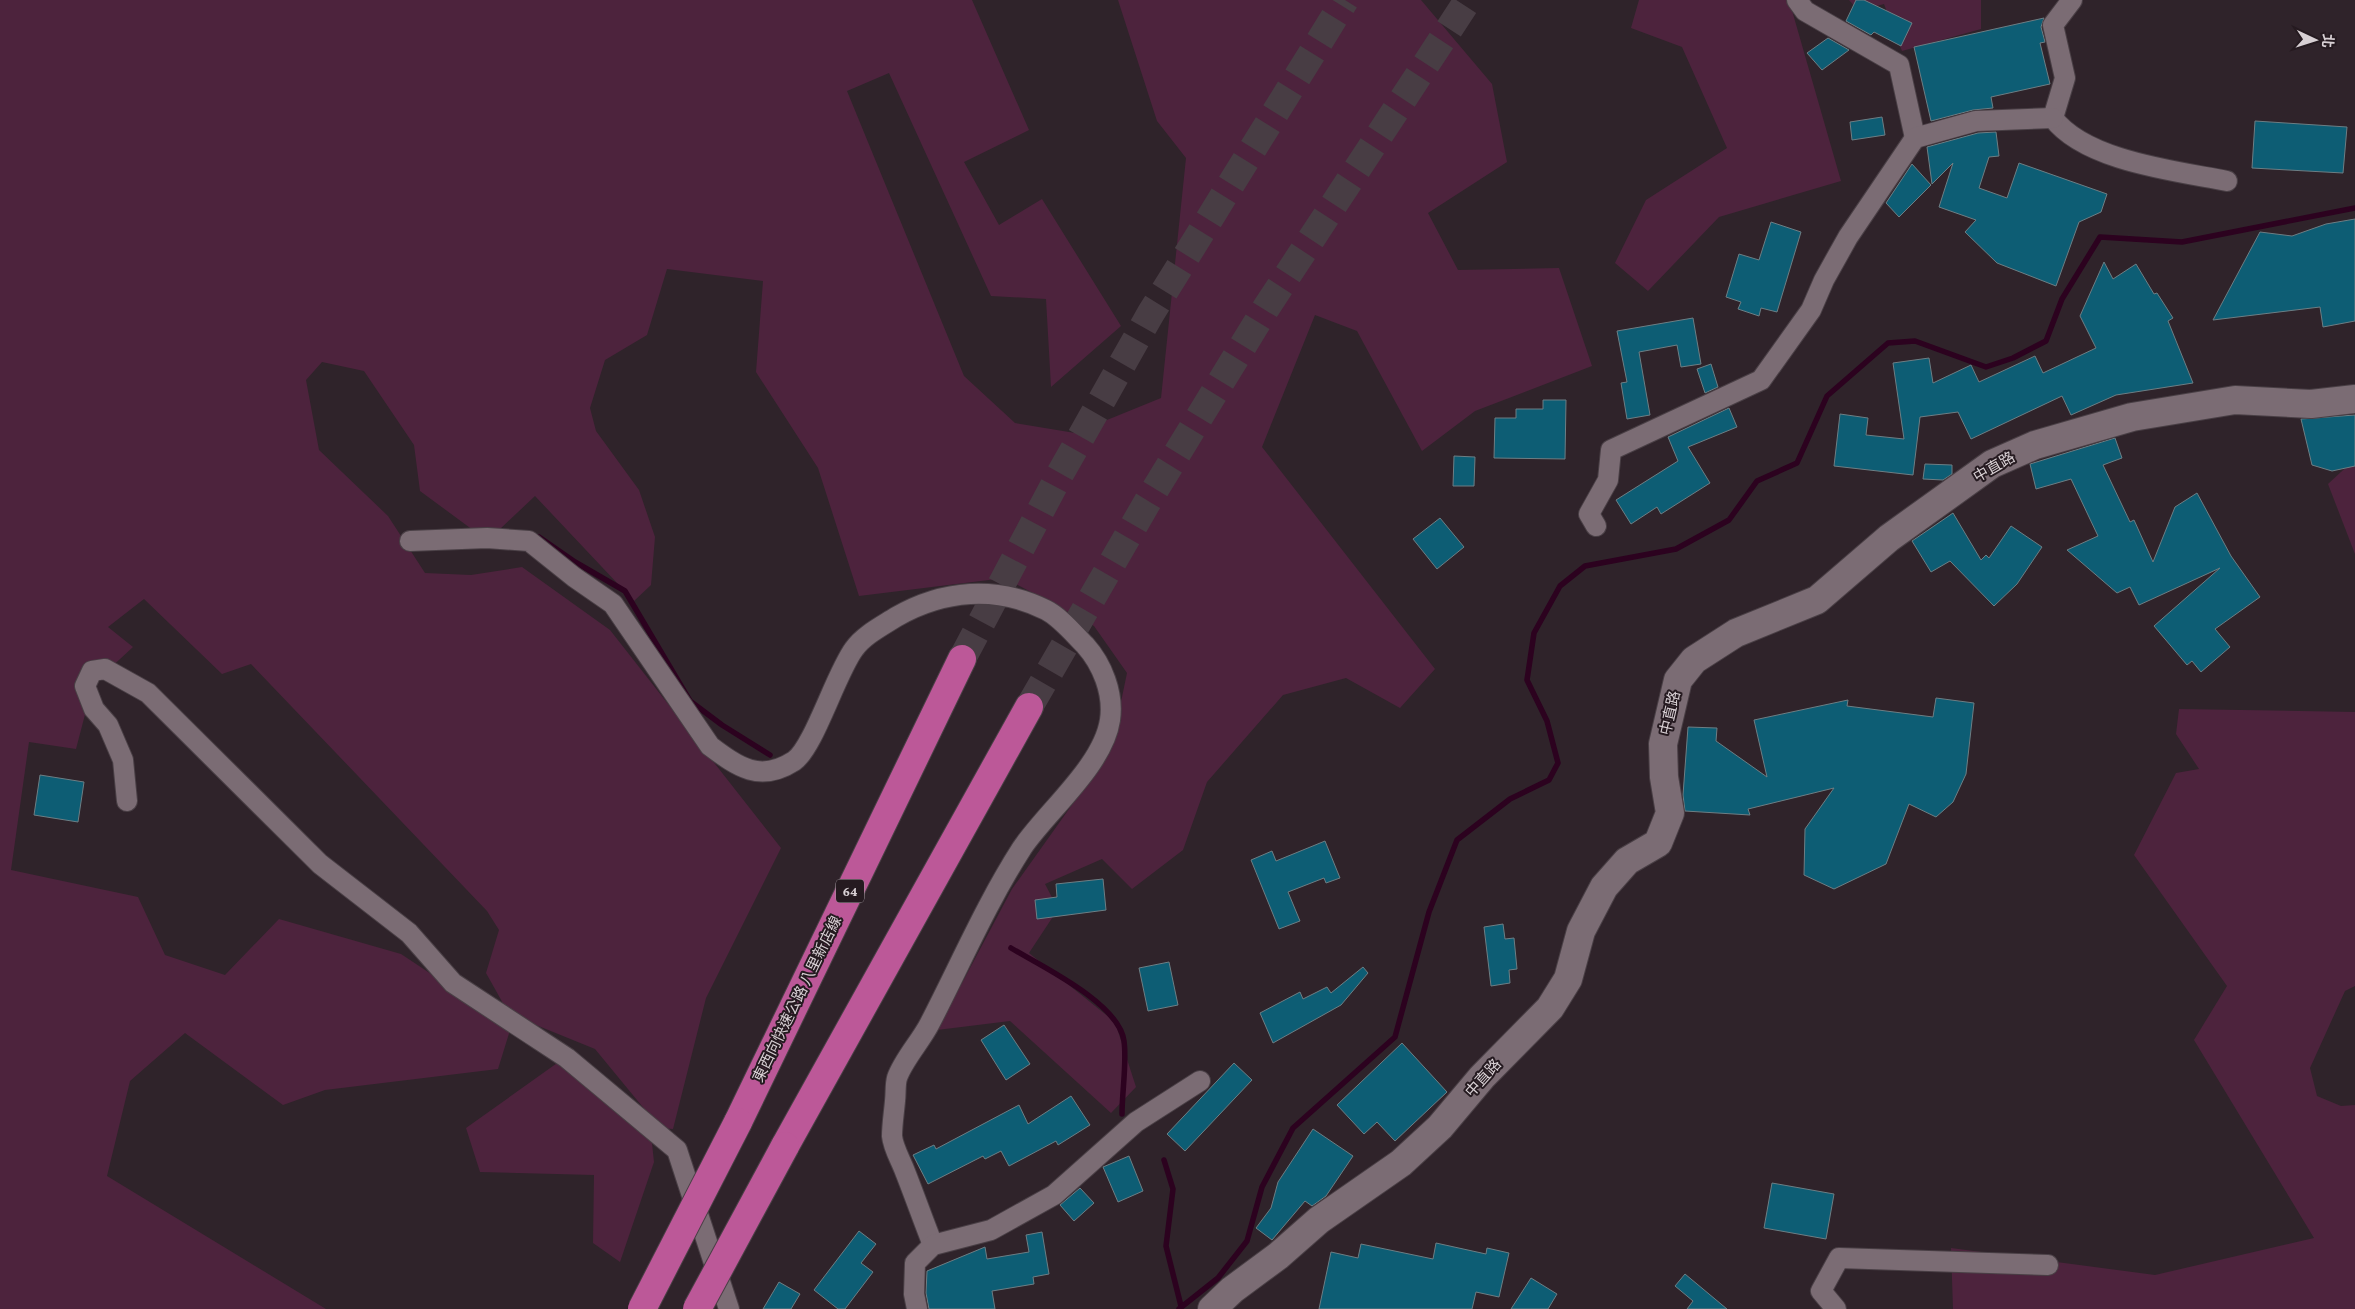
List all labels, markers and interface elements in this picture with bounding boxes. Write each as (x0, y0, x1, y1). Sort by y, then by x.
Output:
north arrow (2290, 15, 2340, 65)
text: 北 (2319, 33, 2336, 48)
street label: 中直路 (1971, 449, 2017, 485)
street label: 中直路 (1657, 689, 1683, 737)
road number: 64 (836, 879, 864, 902)
street label: 東西向快速公路 八里新店線 (749, 913, 844, 1085)
street label: 中直路 (1462, 1056, 1504, 1100)

